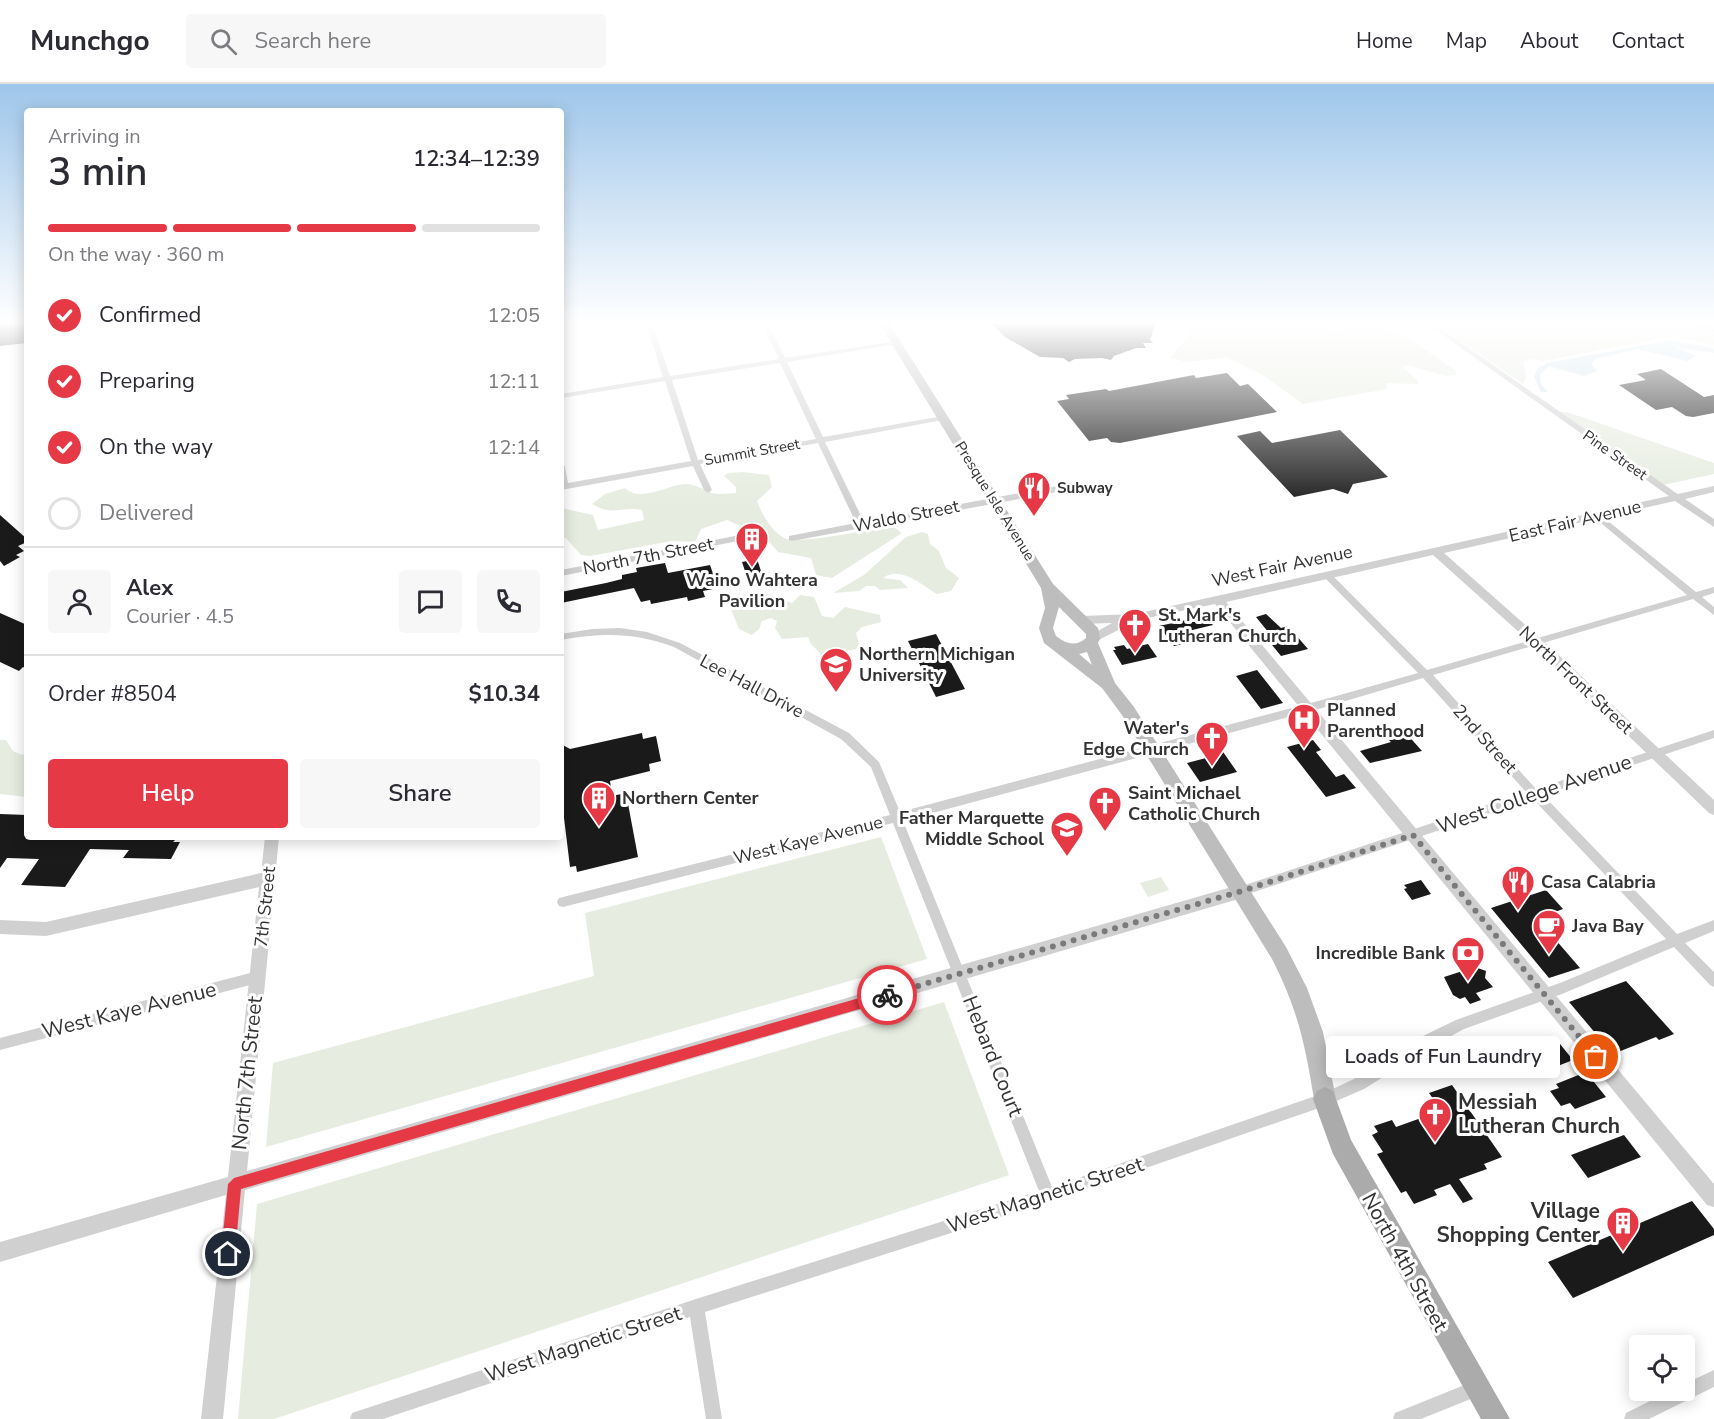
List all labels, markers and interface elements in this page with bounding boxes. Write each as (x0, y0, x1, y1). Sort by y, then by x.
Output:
search box (186, 14, 606, 68)
text: Munchgo (30, 22, 150, 60)
icon: search (207, 25, 240, 58)
text: Search here (255, 26, 371, 56)
text: Home (1356, 27, 1413, 55)
text: Map (1446, 27, 1487, 55)
text: About (1520, 27, 1578, 55)
text: Contact (1611, 27, 1684, 55)
text: Arriving in (48, 123, 141, 150)
text: 12:34–12:39 (413, 144, 540, 174)
text: 3 min (48, 146, 147, 199)
text: On the way · 360 m (48, 241, 224, 268)
icon: check (48, 299, 81, 332)
text: Confirmed (99, 300, 201, 330)
text: 12:05 (487, 302, 540, 329)
icon: check (48, 365, 81, 398)
text: Preparing (99, 366, 195, 396)
text: 12:11 (487, 368, 540, 395)
street label: Pine Street (1579, 426, 1652, 485)
icon: check (48, 431, 81, 464)
text: On the way (99, 432, 213, 462)
text: 12:14 (487, 434, 540, 461)
street label: Summit Street (703, 434, 802, 470)
street label: Presque Isle Avenue (950, 438, 1040, 564)
restaurant icon: Subway (1016, 470, 1052, 517)
place label: Subway (1057, 478, 1113, 498)
street label: Waldo Street (851, 494, 962, 538)
street label: East Fair Avenue (1507, 494, 1643, 548)
text: Delivered (99, 498, 194, 528)
building icon: Waino Wahtera Pavilion (734, 521, 770, 568)
street label: North 7th Street (581, 531, 716, 580)
street label: West Fair Avenue (1209, 539, 1355, 593)
place label: Waino Wahtera Pavilion (686, 568, 818, 613)
button: person (48, 570, 111, 633)
button: chat (399, 570, 462, 633)
button: phone (477, 570, 540, 633)
text: Alex (126, 573, 173, 603)
text: Courier · 4.5 (126, 603, 234, 630)
place label: St. Mark's Lutheran Church (1158, 603, 1297, 648)
church icon: St. Mark's Lutheran Church (1117, 607, 1153, 654)
street label: North Front Street (1514, 621, 1639, 740)
place label: Northern Michigan University (859, 642, 1015, 687)
school or university icon: Northern Michigan University (818, 646, 854, 693)
street label: Lee Hall Drive (696, 648, 808, 724)
text: Order #8504 (48, 679, 177, 709)
text: $10.34 (469, 679, 540, 709)
place label: Planned Parenthood (1327, 698, 1424, 743)
street label: 2nd Street (1448, 699, 1523, 779)
hospital icon: Planned Parenthood (1286, 702, 1322, 749)
place label: Water's Edge Church (1083, 716, 1189, 761)
church icon: Water's Edge Church (1194, 720, 1230, 767)
street label: West College Avenue (1433, 747, 1635, 841)
button: Help (48, 759, 288, 828)
button: Share (300, 759, 540, 828)
building icon: Northern Center (581, 780, 617, 827)
place label: Saint Michael Catholic Church (1128, 781, 1260, 826)
church icon: Saint Michael Catholic Church (1087, 785, 1123, 832)
place label: Northern Center (622, 786, 759, 810)
place label: Father Marquette Middle School (899, 806, 1044, 851)
street label: West Kaye Avenue (731, 810, 885, 870)
school or university icon: Father Marquette Middle School (1049, 810, 1085, 857)
restaurant icon: Casa Calabria (1500, 864, 1536, 911)
street label: 7th Street (249, 865, 281, 949)
place label: Casa Calabria (1541, 870, 1656, 894)
cafe icon: Java Bay (1531, 908, 1567, 955)
place label: Java Bay (1571, 914, 1644, 938)
bank icon: Incredible Bank (1450, 935, 1486, 982)
place label: Incredible Bank (1315, 941, 1445, 965)
courier (857, 965, 917, 1025)
street label: West Kaye Avenue (39, 975, 219, 1045)
icon: bike (871, 979, 904, 1012)
street label: Hebard Court (956, 991, 1030, 1121)
street label: North 7th Street (225, 994, 269, 1151)
pin (1570, 1031, 1621, 1082)
callout: Loads of Fun Laundry (1326, 1036, 1560, 1078)
icon: bag (1579, 1040, 1612, 1073)
text: Loads of Fun Laundry (1344, 1043, 1542, 1070)
place label: Messiah Lutheran Church (1458, 1088, 1620, 1140)
church icon: Messiah Lutheran Church (1417, 1096, 1453, 1143)
street label: West Magnetic Street (943, 1150, 1147, 1240)
street label: North 4th Street (1355, 1188, 1455, 1337)
place label: Village Shopping Center (1436, 1197, 1601, 1249)
building icon: Village Shopping Center (1605, 1205, 1641, 1252)
pin (202, 1228, 253, 1279)
icon: home (211, 1237, 244, 1270)
street label: West Magnetic Street (481, 1299, 685, 1389)
map controls (1629, 1335, 1695, 1401)
button: locate (1629, 1335, 1695, 1401)

